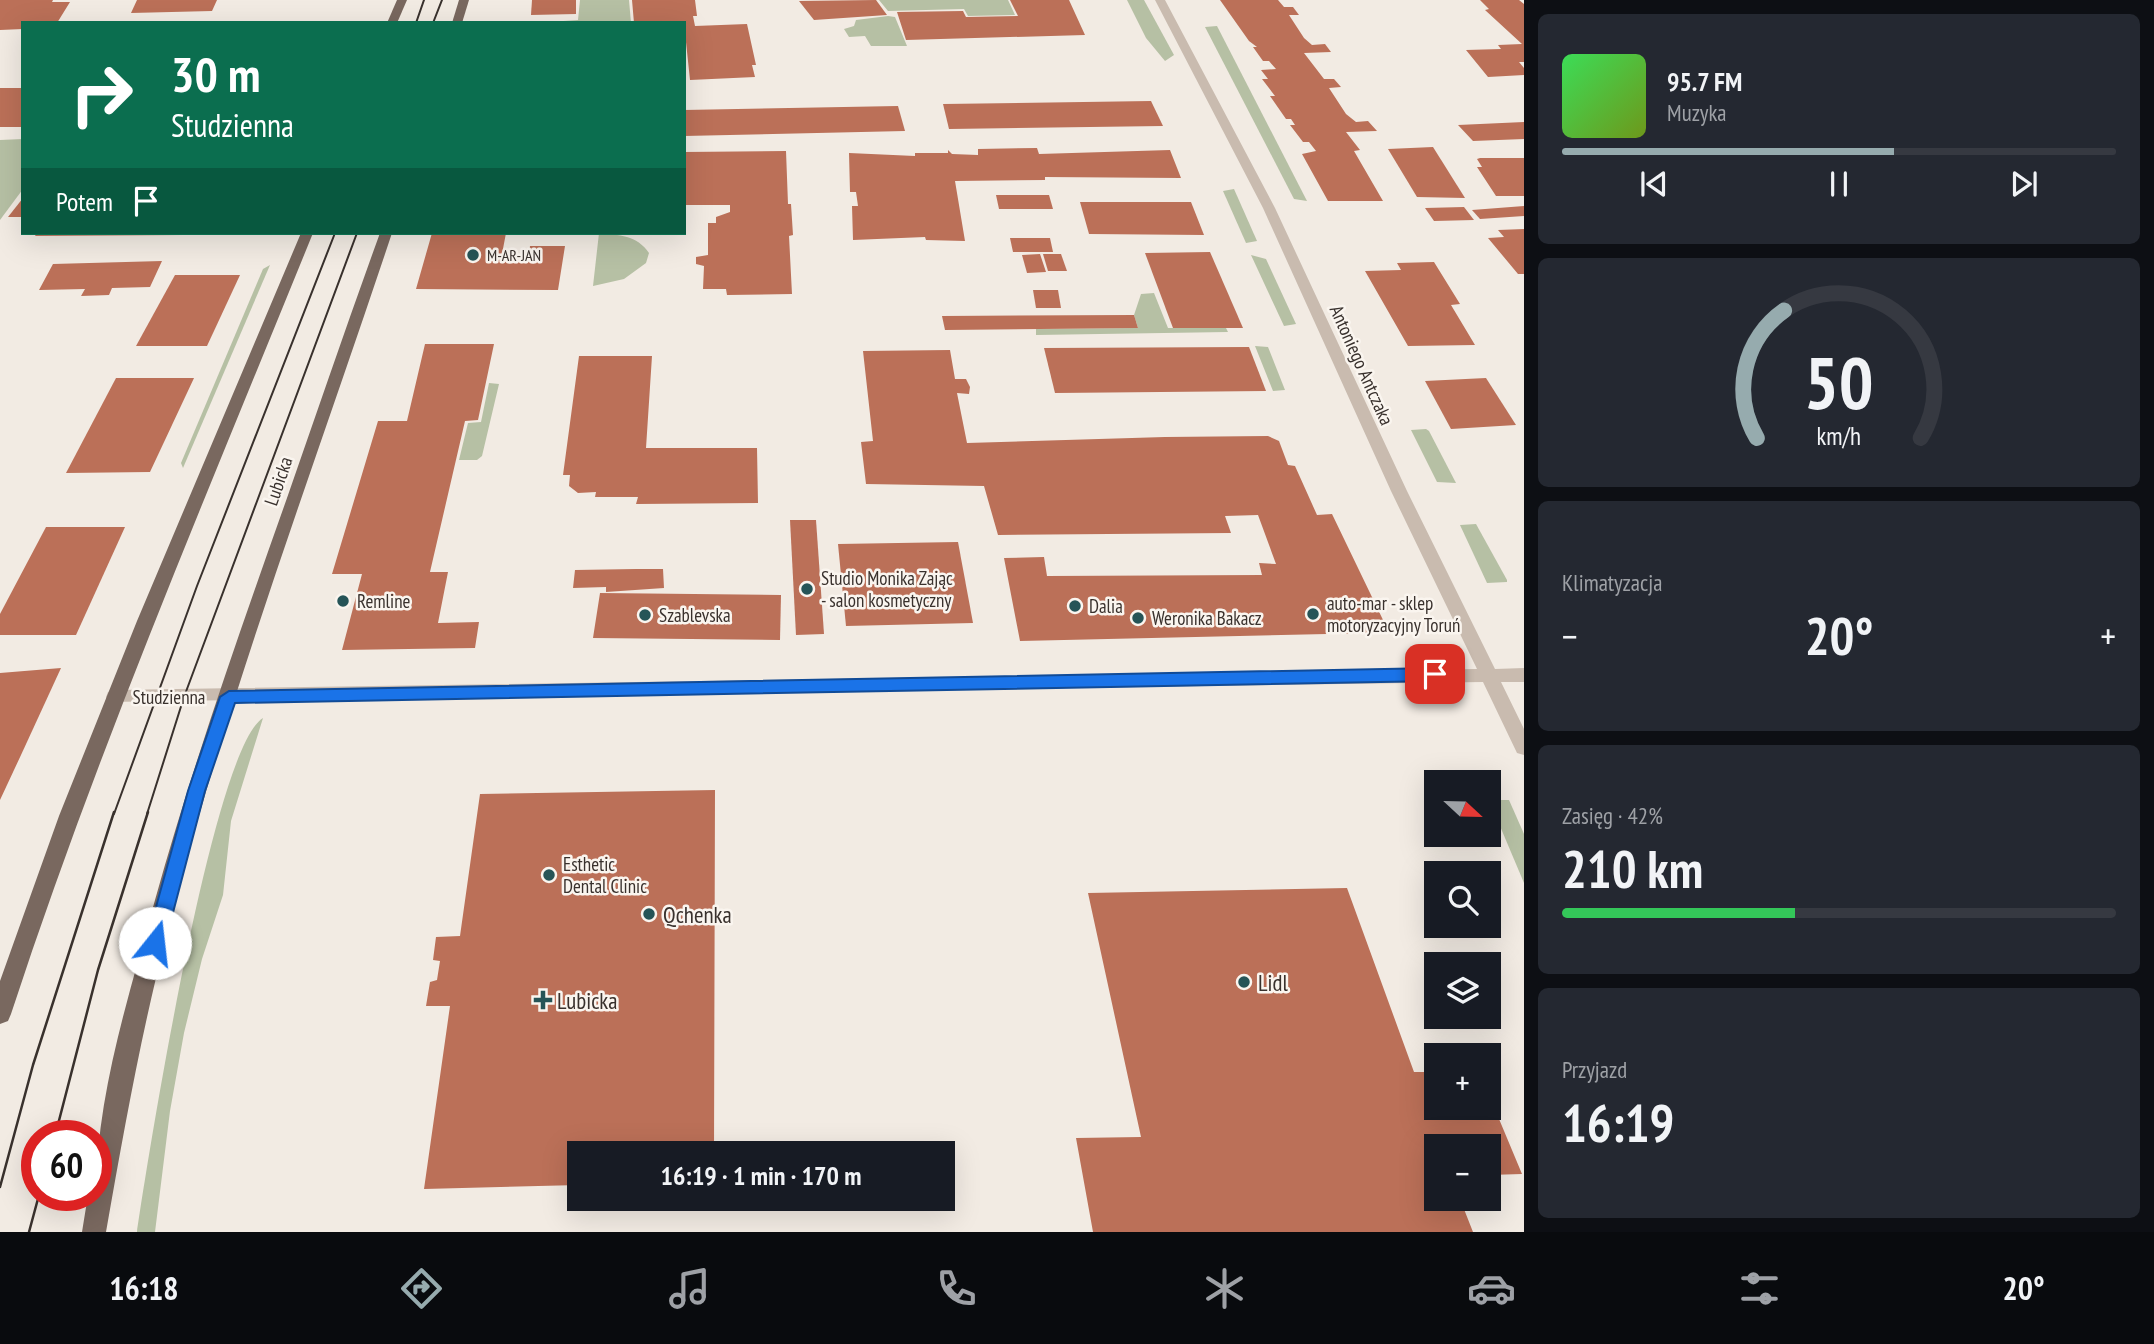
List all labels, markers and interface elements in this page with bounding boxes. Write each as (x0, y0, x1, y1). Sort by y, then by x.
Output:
text: 30 m (171, 42, 260, 106)
icon: right (56, 49, 147, 140)
text: 95.7 FM (1667, 65, 1742, 98)
text: Muzyka (1667, 98, 1727, 127)
text: Studzienna (171, 104, 294, 146)
icon: previous (1635, 165, 1673, 203)
icon: pause (1820, 165, 1858, 203)
icon: next (2005, 165, 2043, 203)
icon: arrive (127, 182, 165, 220)
text: Potem (56, 185, 113, 218)
place label: M-AR-JAN (487, 245, 541, 265)
marker: M-AR-JAN (465, 247, 481, 263)
street label: Antoniego Antczaka (1325, 301, 1399, 429)
text: 50 (1804, 335, 1874, 429)
text: km/h (1817, 420, 1861, 452)
street label: Lubicka (259, 453, 297, 509)
place label: Studio Monika Zając - salon kosmetyczny (821, 566, 953, 612)
text: Klimatyzacja (1562, 568, 1662, 597)
marker: Studio Monika Zając - salon kosmetyczny (799, 581, 815, 597)
place label: Remline (357, 589, 410, 613)
place label: auto-mar - sklep motoryzacyjny Toruń (1327, 591, 1460, 637)
marker: Remline (335, 593, 351, 609)
place label: Dalia (1089, 594, 1123, 618)
marker: Dalia (1067, 598, 1083, 614)
text: 20° (1805, 602, 1873, 669)
place label: Szablevska (659, 603, 731, 627)
place label: Weronika Bakacz (1152, 606, 1262, 630)
marker: auto-mar - sklep motoryzacyjny Toruń (1305, 606, 1321, 622)
marker: Szablevska (637, 607, 653, 623)
marker: Weronika Bakacz (1130, 610, 1146, 626)
text: − (1562, 611, 1578, 660)
text: + (2100, 611, 2116, 660)
pin (1405, 644, 1465, 704)
icon: arrive (1416, 655, 1454, 693)
street label: Studzienna (133, 685, 205, 709)
north arrow (1424, 770, 1502, 847)
map controls (1424, 770, 1501, 1211)
text: Zasięg · 42% (1562, 801, 1663, 830)
text: 210 km (1562, 835, 1703, 902)
place label: Esthetic Dental Clinic (563, 852, 647, 898)
button: search (1424, 861, 1501, 938)
marker: Esthetic Dental Clinic (541, 867, 557, 883)
place label: Qchenka (663, 900, 732, 929)
position arrow (118, 906, 192, 980)
marker: Qchenka (641, 906, 657, 922)
button: layers (1424, 952, 1501, 1029)
place label: Lidl (1258, 968, 1288, 997)
marker: Lidl (1236, 974, 1252, 990)
place label: Lubicka (557, 986, 618, 1015)
marker: Lubicka (535, 992, 551, 1008)
button: + (1424, 1043, 1501, 1120)
text: Przyjazd (1562, 1055, 1627, 1084)
text: 16:19 (1562, 1089, 1674, 1156)
speed limit sign: 60 (21, 1120, 112, 1211)
button: − (1424, 1134, 1501, 1211)
text: 16:19 · 1 min · 170 m (661, 1159, 861, 1192)
icon: directions (397, 1264, 446, 1313)
icon: music (665, 1264, 714, 1313)
icon: phone (932, 1264, 981, 1313)
icon: climate (1200, 1264, 1249, 1313)
icon: car (1467, 1264, 1516, 1313)
icon: filters (1735, 1264, 1784, 1313)
text: 16:18 (109, 1267, 179, 1309)
text: 20° (2002, 1267, 2045, 1309)

